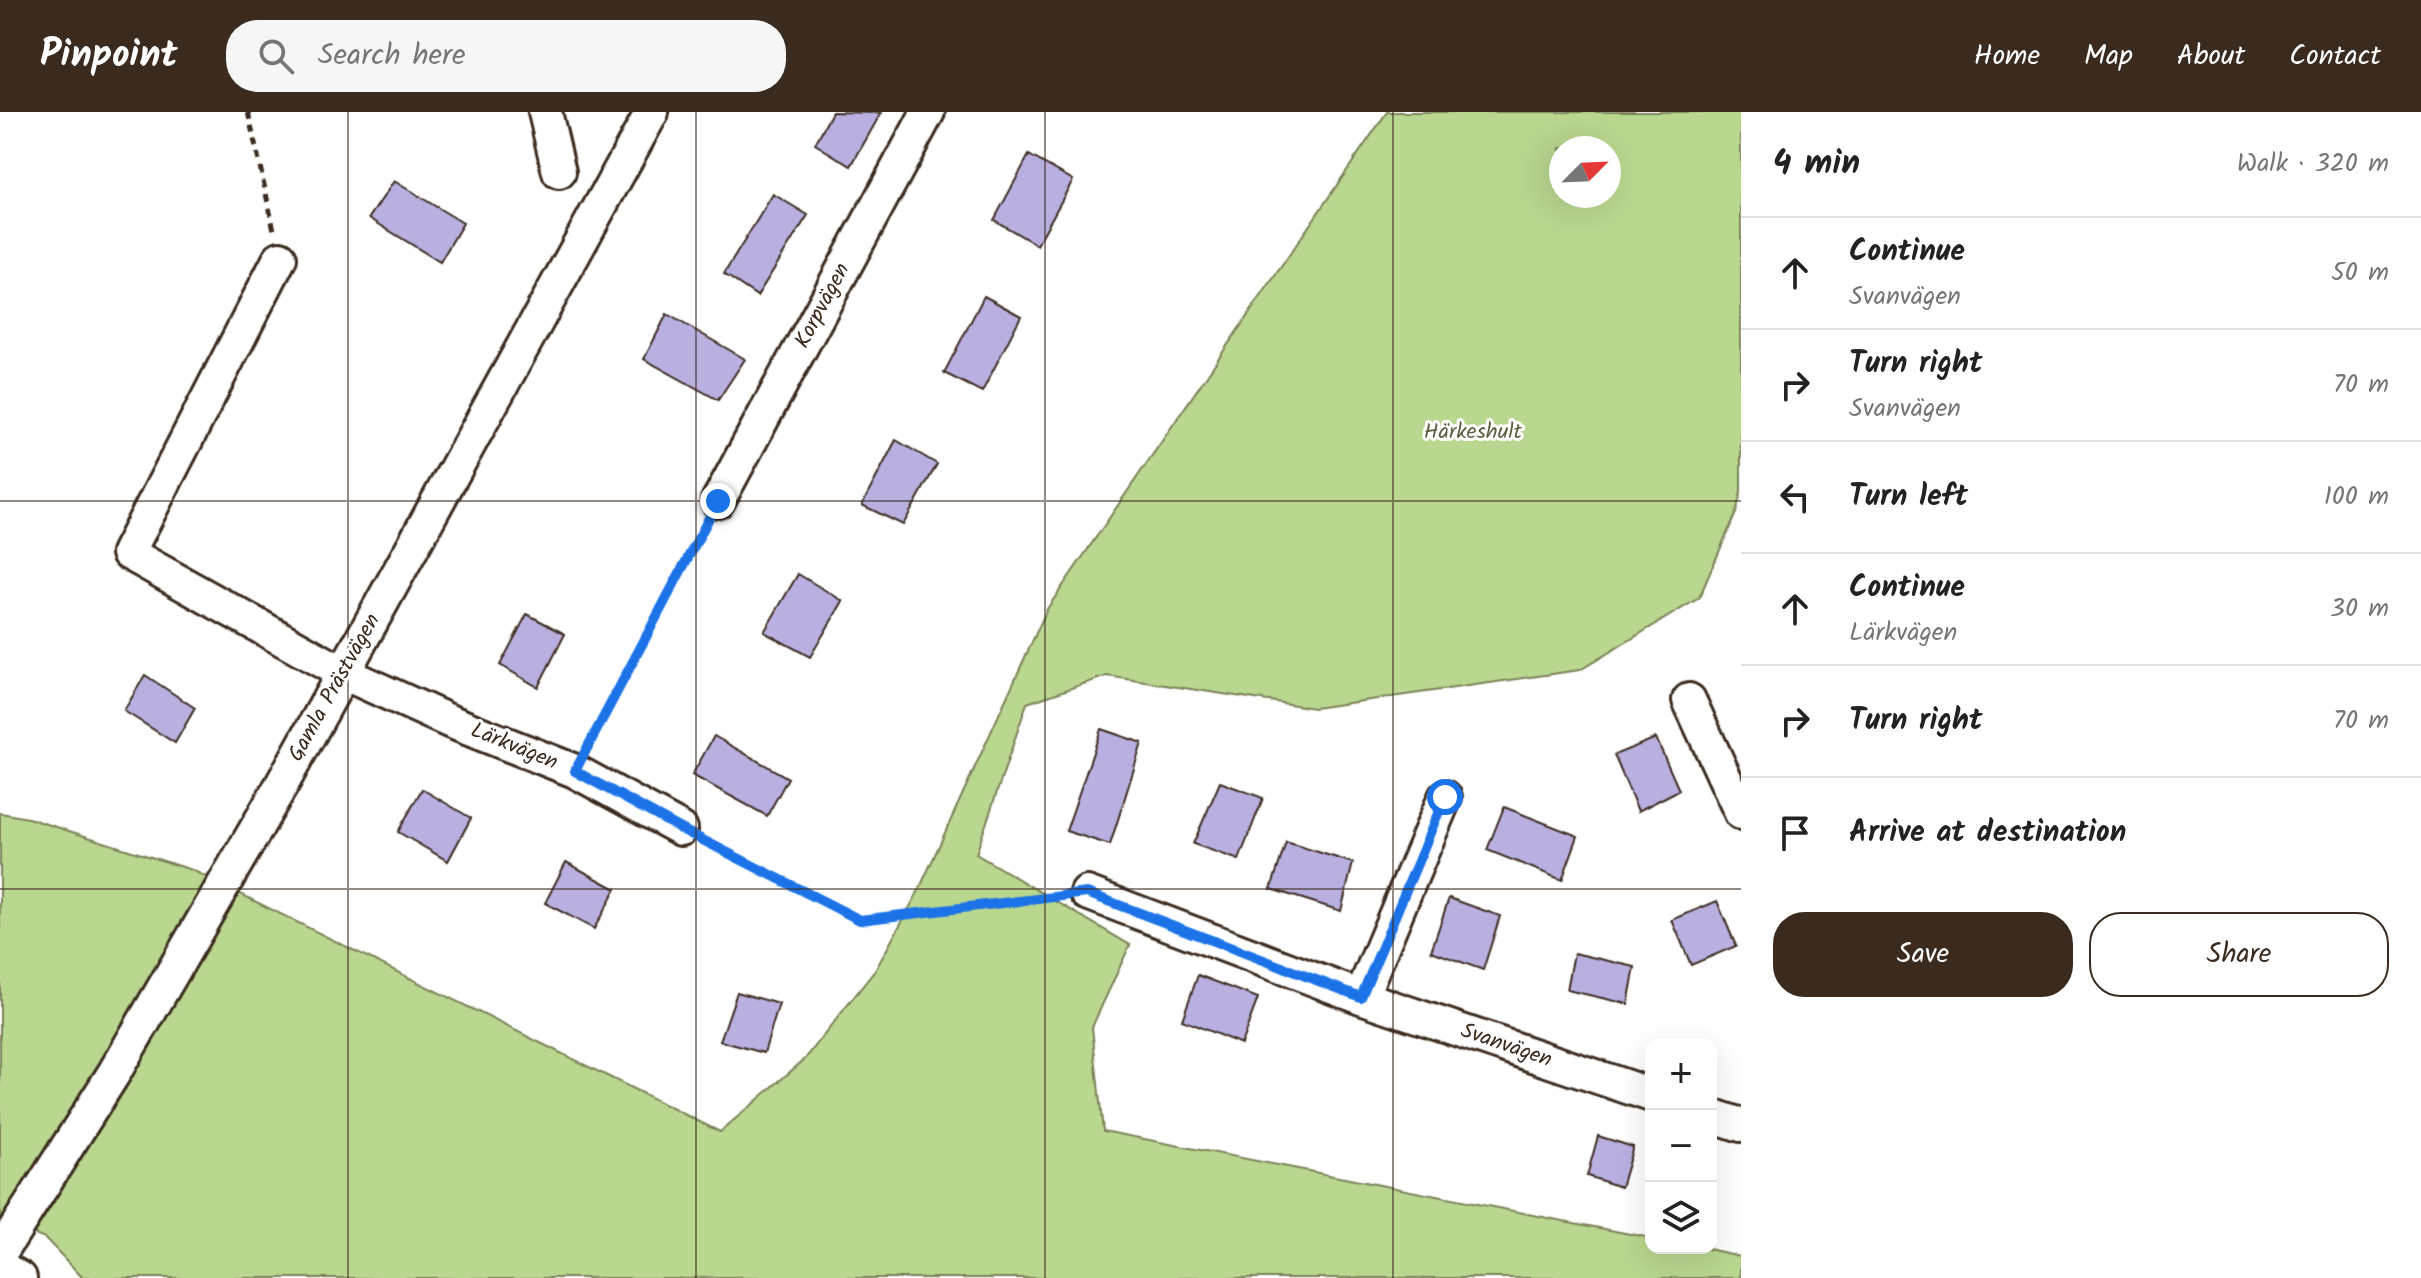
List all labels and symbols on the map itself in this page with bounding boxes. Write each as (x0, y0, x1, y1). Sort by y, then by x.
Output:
north arrow (1549, 136, 1621, 208)
street label: Korpvägen (786, 257, 860, 355)
park label: Härkeshult (1424, 415, 1523, 450)
route end (700, 483, 736, 519)
street label: Gamla Prästvägen (280, 607, 390, 769)
street label: Lärkvägen (465, 714, 563, 780)
route start (1427, 779, 1463, 815)
street label: Svanvägen (1456, 1014, 1556, 1078)

